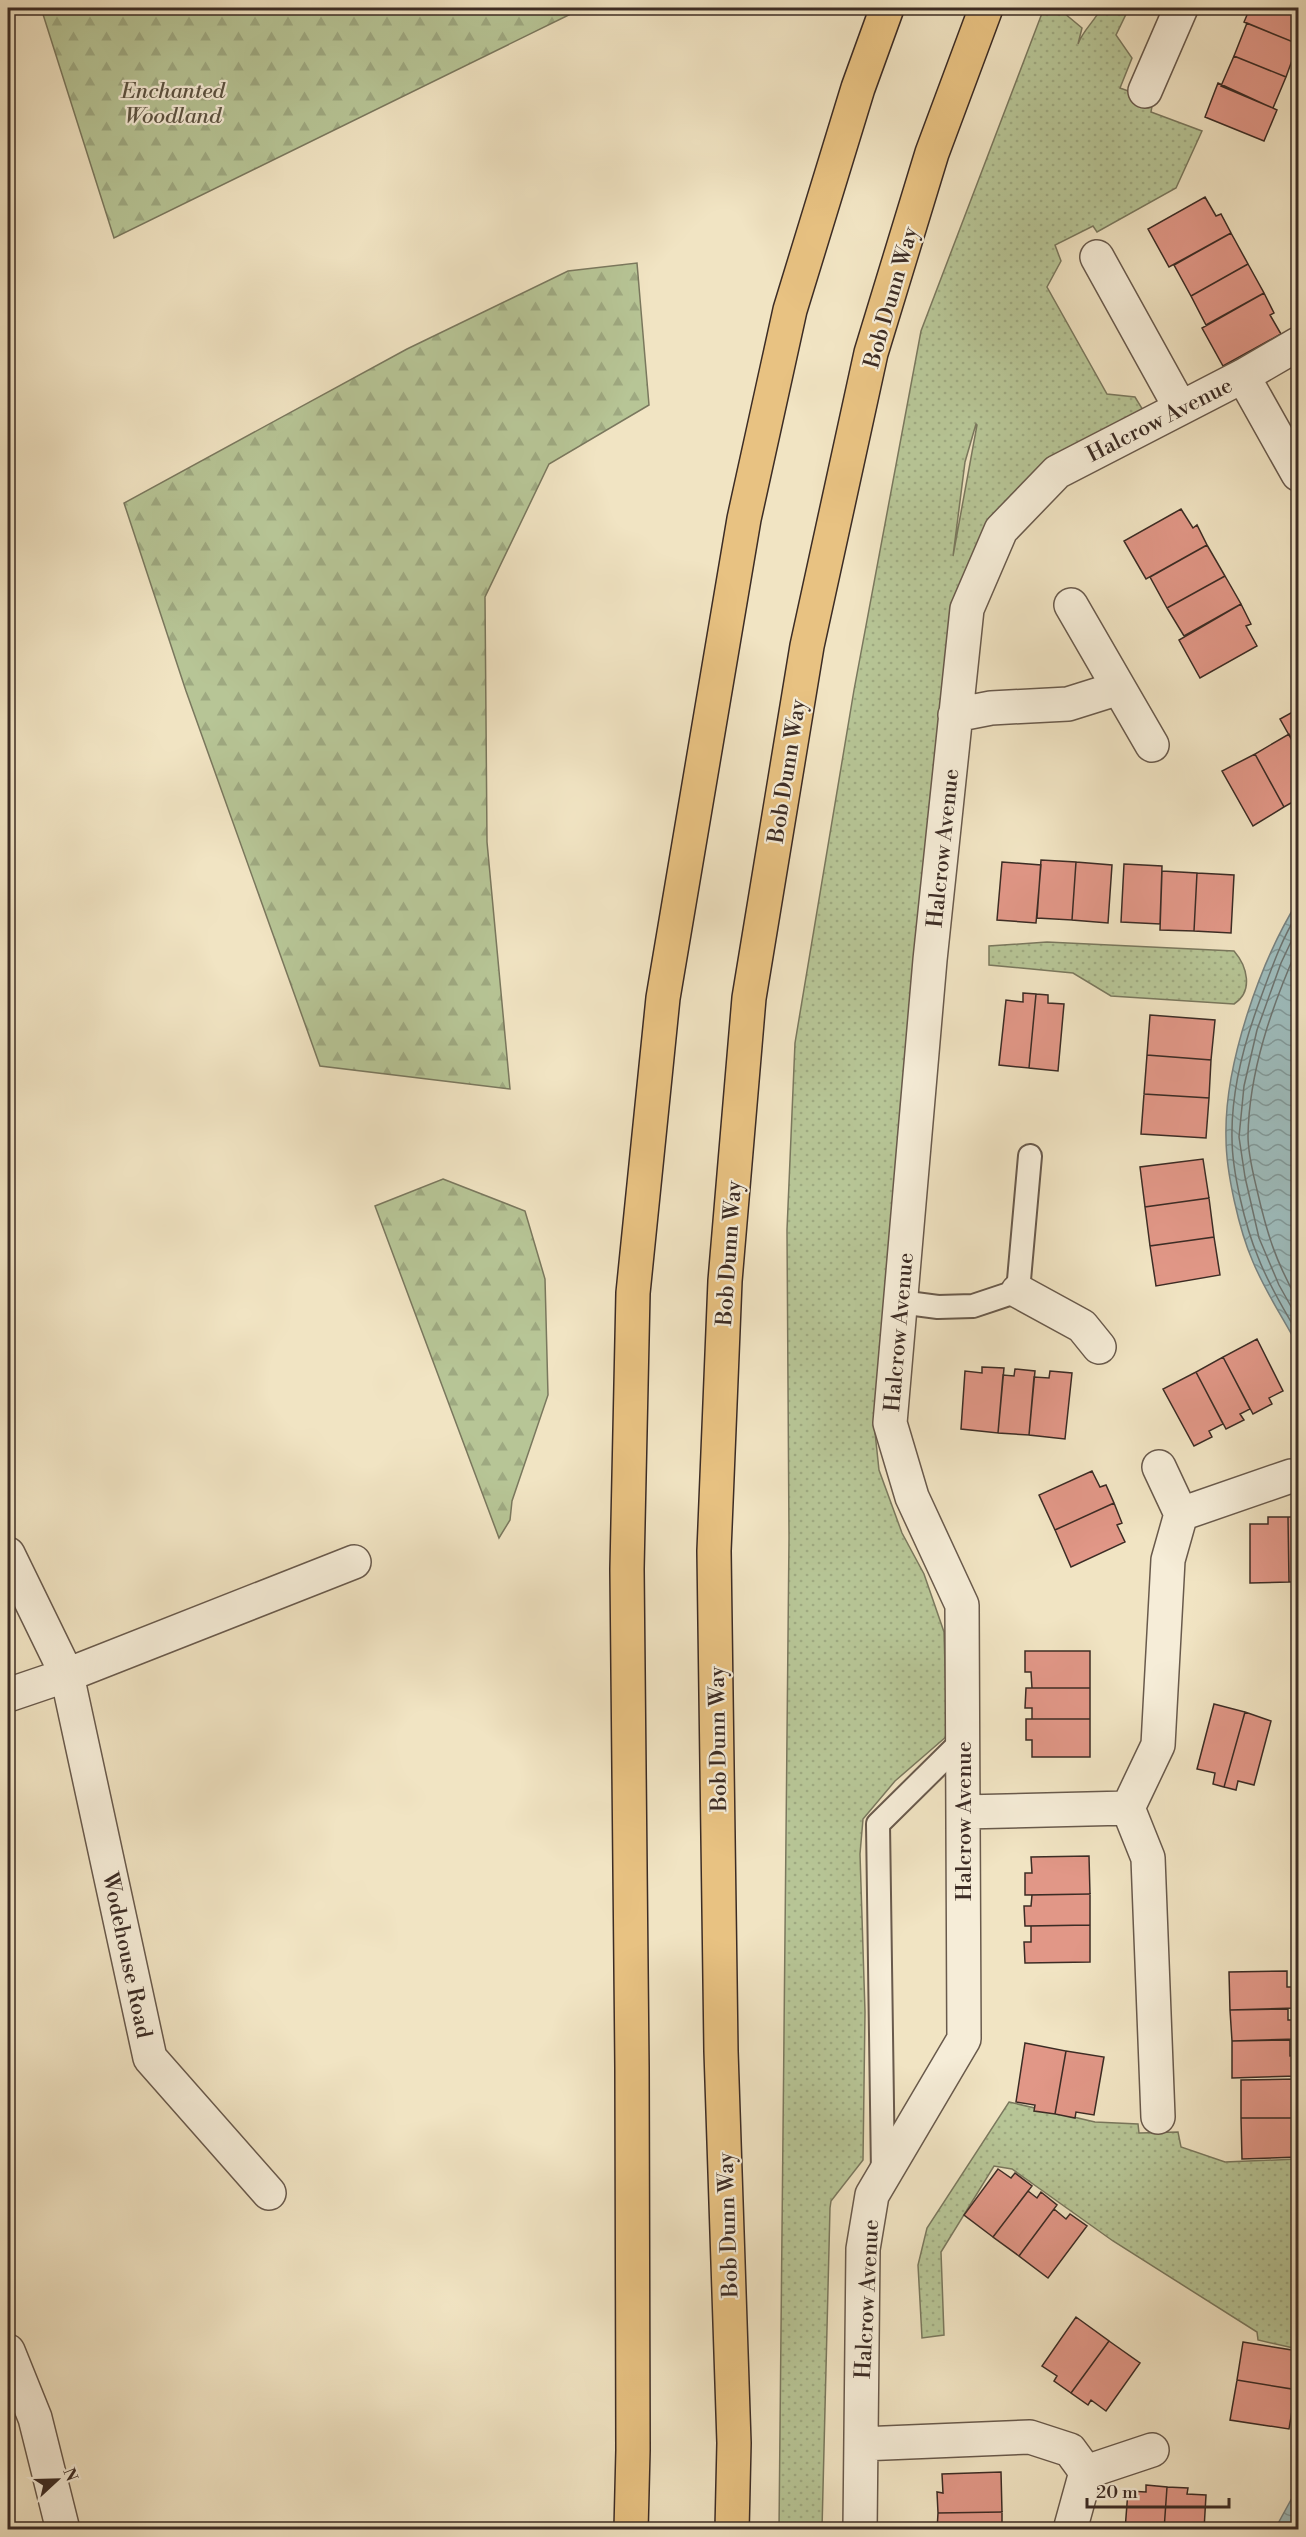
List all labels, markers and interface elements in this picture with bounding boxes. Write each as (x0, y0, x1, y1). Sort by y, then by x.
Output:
park label: Enchanted Woodland (120, 78, 226, 130)
street label: Bob Dunn Way (858, 223, 925, 372)
street label: Halcrow Avenue (1082, 372, 1237, 469)
street label: Bob Dunn Way (763, 697, 812, 846)
street label: Halcrow Avenue (922, 767, 965, 929)
street label: Bob Dunn Way (711, 1179, 748, 1328)
street label: Halcrow Avenue (879, 1251, 920, 1413)
street label: Bob Dunn Way (704, 1666, 733, 1813)
street label: Halcrow Avenue (951, 1741, 978, 1901)
street label: Wodehouse Road (96, 1869, 157, 2041)
street label: Bob Dunn Way (712, 2151, 745, 2299)
street label: Halcrow Avenue (850, 2219, 885, 2380)
north arrow (27, 2450, 87, 2510)
text: N (58, 2465, 82, 2485)
scale bar (1087, 2471, 1230, 2509)
text: 20 m (1096, 2481, 1138, 2504)

